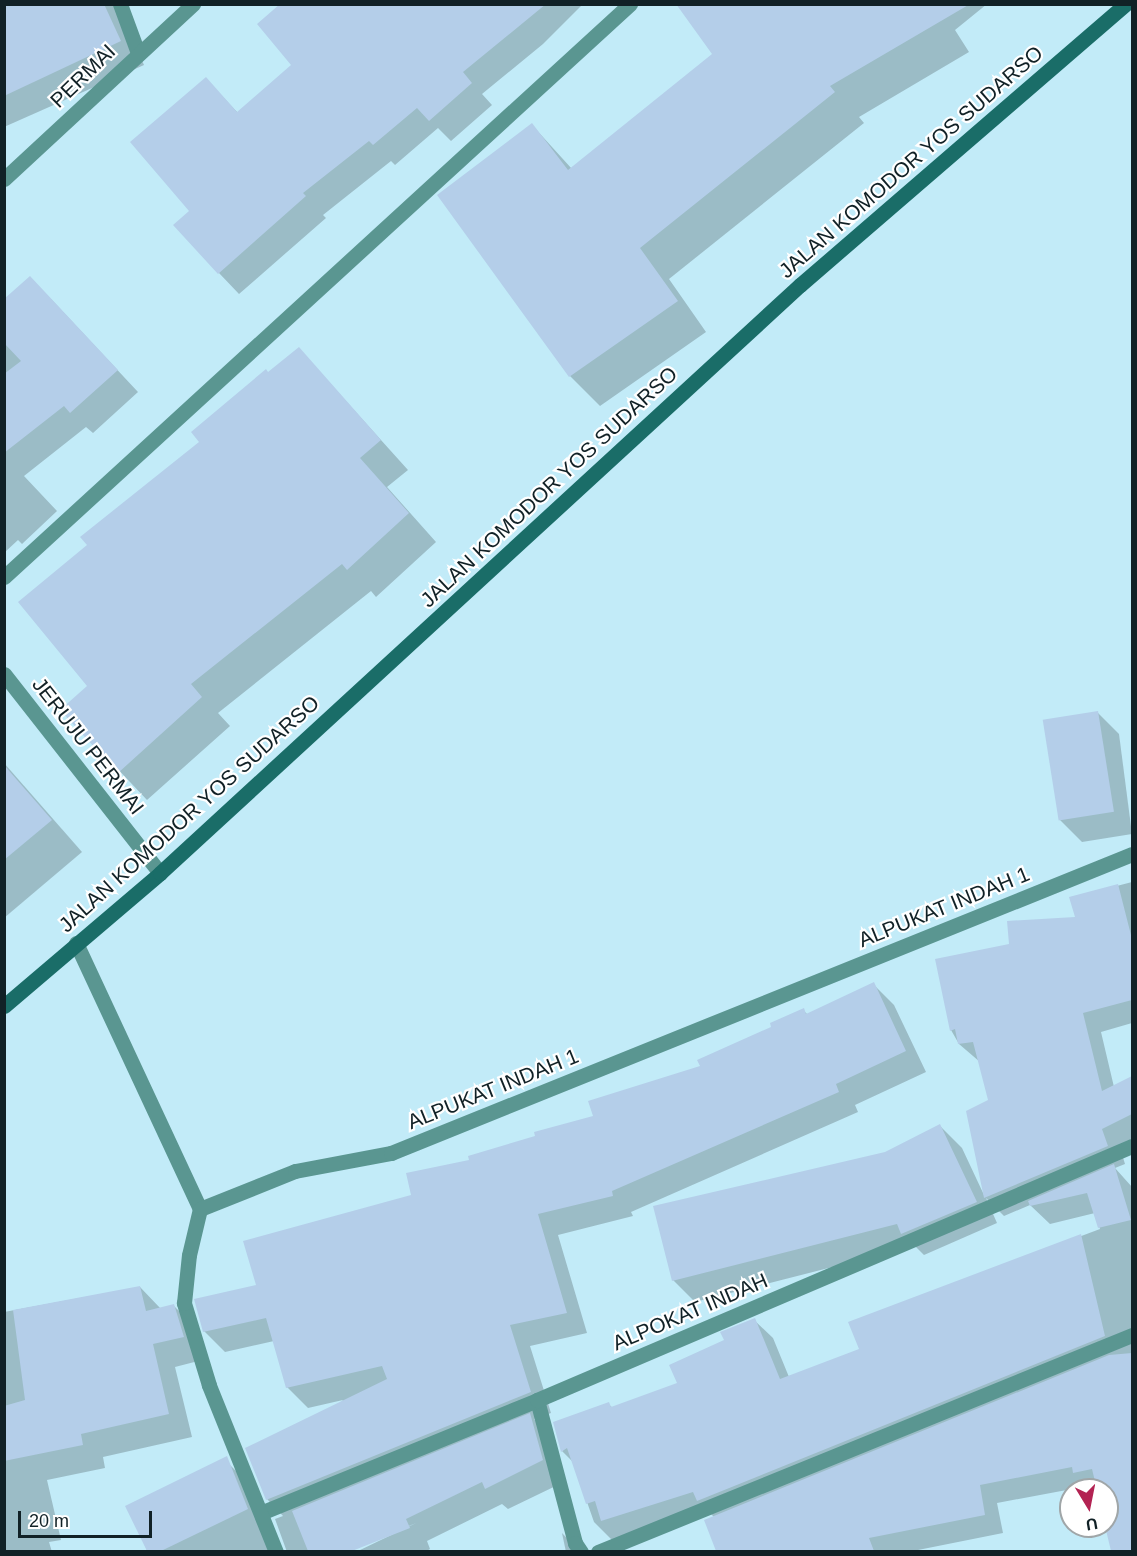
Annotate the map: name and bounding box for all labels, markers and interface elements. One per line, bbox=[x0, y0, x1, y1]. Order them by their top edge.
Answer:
street label: PERMAI bbox=[45, 39, 121, 113]
street label: JALAN KOMODOR YOS SUDARSO bbox=[774, 40, 1048, 284]
street label: JALAN KOMODOR YOS SUDARSO bbox=[415, 361, 683, 613]
street label: JERUJU PERMAI bbox=[27, 673, 149, 819]
street label: JALAN KOMODOR YOS SUDARSO bbox=[54, 690, 324, 938]
street label: ALPUKAT INDAH 1 bbox=[855, 861, 1033, 953]
street label: ALPUKAT INDAH 1 bbox=[404, 1043, 582, 1135]
street label: ALPOKAT INDAH bbox=[608, 1268, 772, 1356]
north arrow bbox=[1059, 1478, 1119, 1538]
scale bar bbox=[21, 1499, 154, 1537]
text: 20 m bbox=[29, 1511, 69, 1531]
text: U bbox=[1085, 1515, 1099, 1534]

